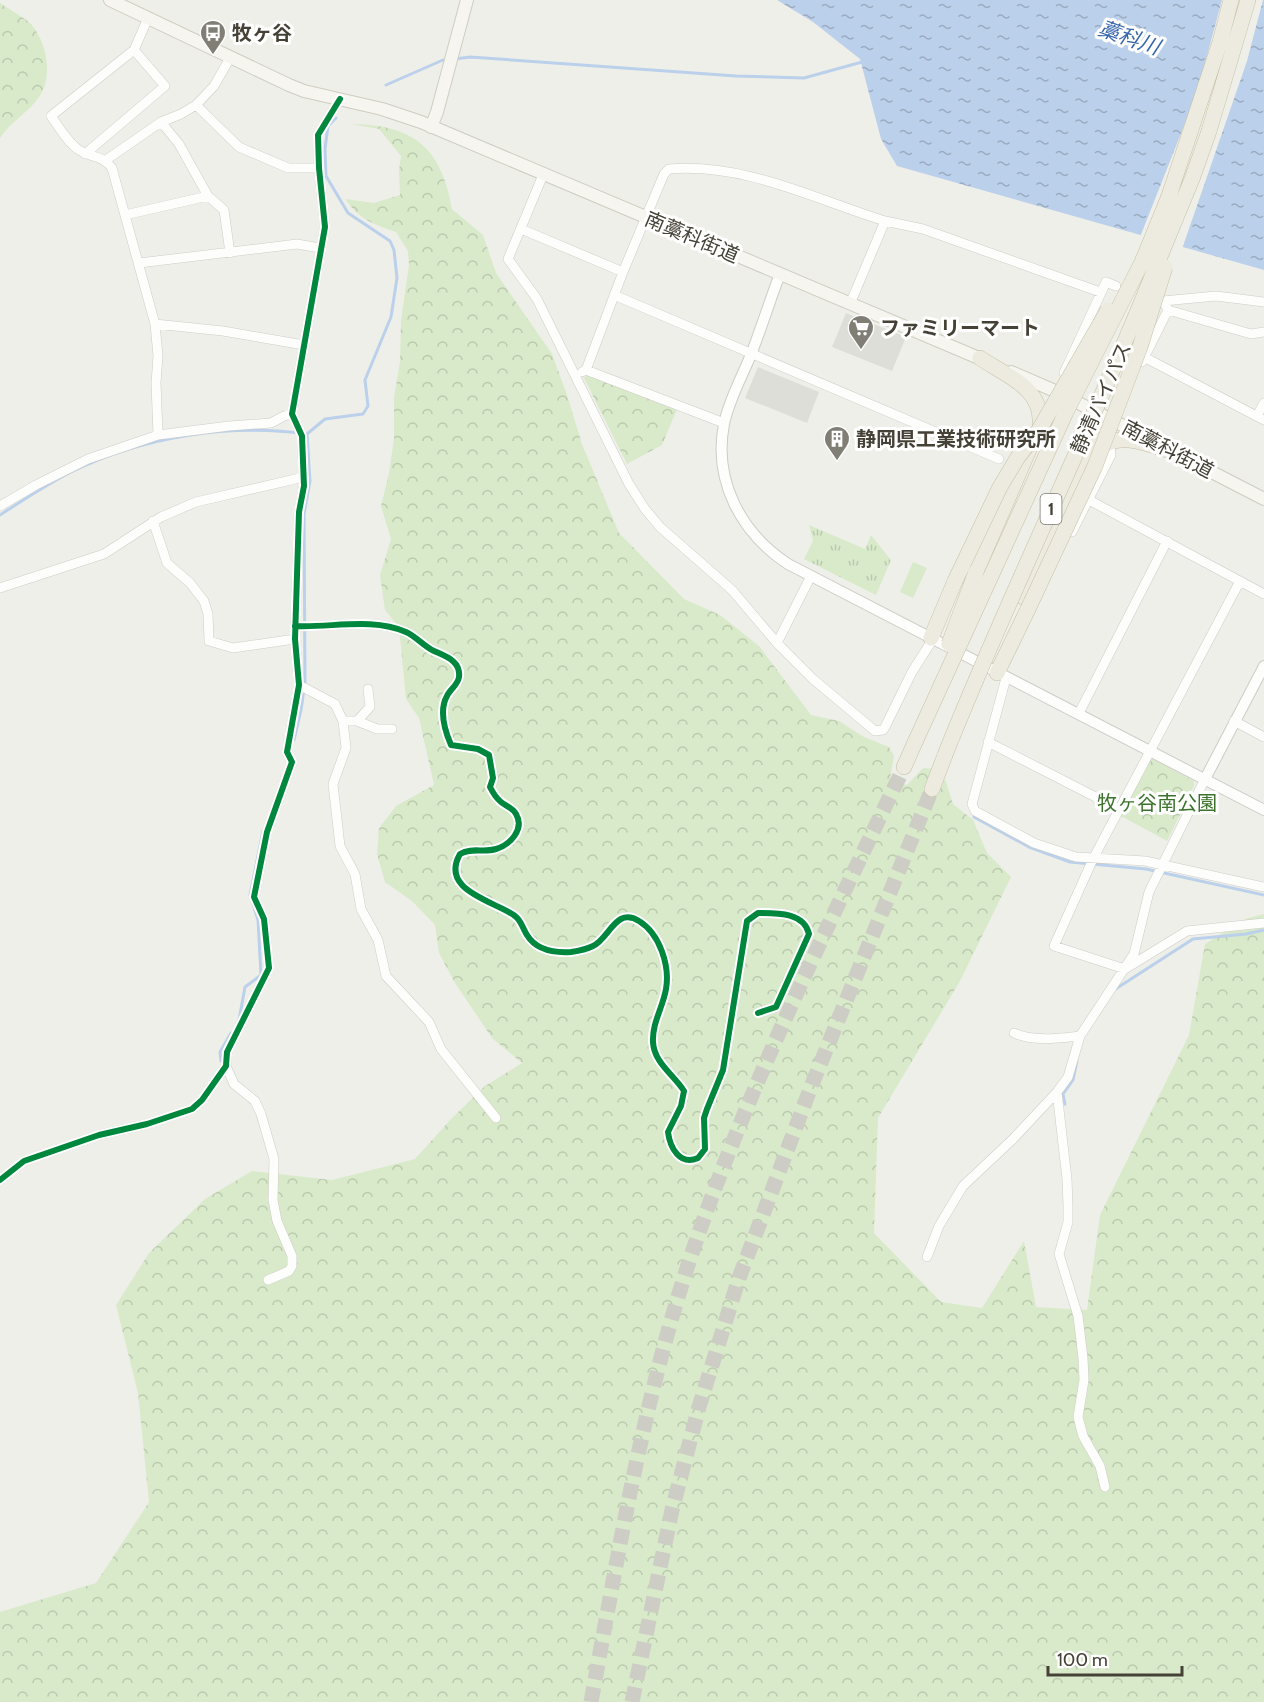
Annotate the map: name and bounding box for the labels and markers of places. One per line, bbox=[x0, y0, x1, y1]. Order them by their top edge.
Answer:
bus stop icon: 牧ヶ谷 bbox=[198, 18, 228, 56]
place label: 牧ヶ谷 bbox=[232, 21, 292, 45]
supermarket icon: ファミリーマート bbox=[846, 313, 876, 351]
place label: ファミリーマート bbox=[880, 316, 1040, 340]
building icon: 静岡県工業技術研究所 bbox=[822, 424, 852, 462]
place label: 静岡県工業技術研究所 bbox=[856, 427, 1056, 451]

